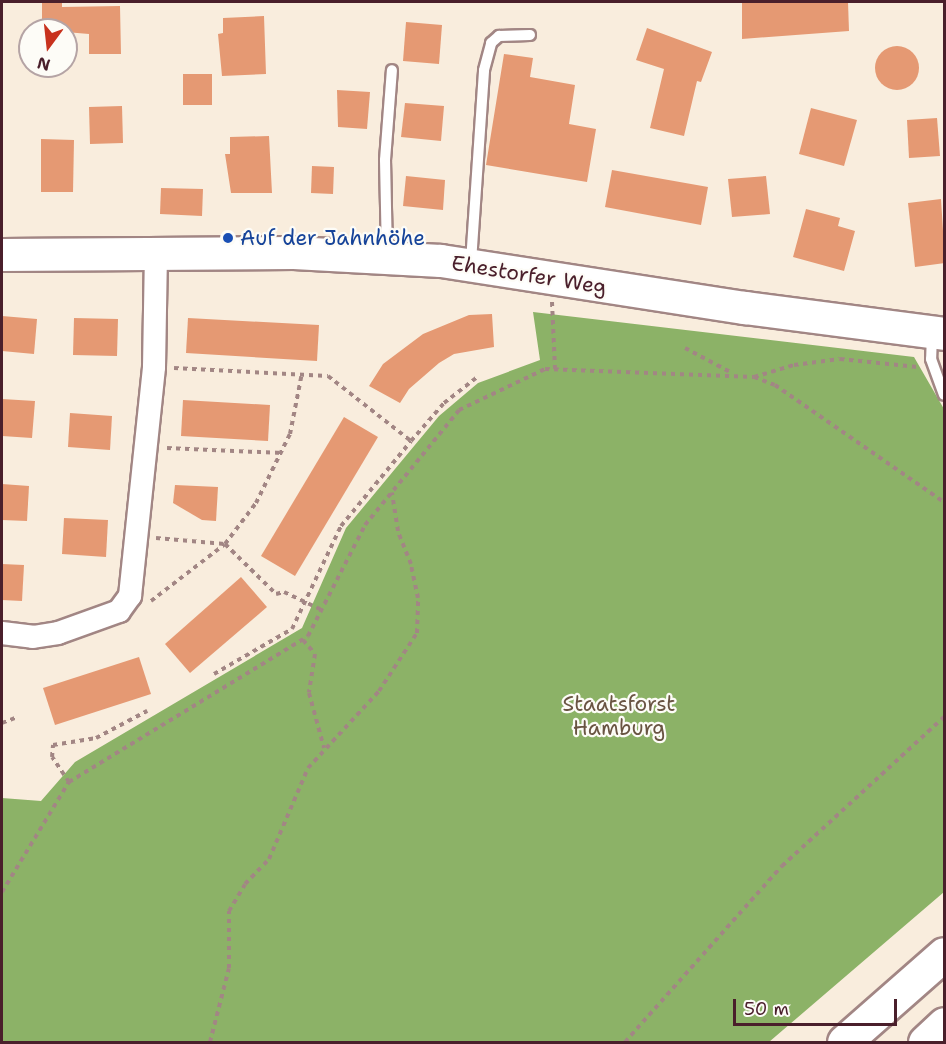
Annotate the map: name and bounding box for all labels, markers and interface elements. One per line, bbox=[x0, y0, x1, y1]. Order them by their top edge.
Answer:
north arrow bbox=[18, 18, 78, 78]
text: N bbox=[35, 52, 53, 76]
place label: Auf der Jahnhöhe bbox=[240, 225, 425, 251]
marker: Auf der Jahnhöhe bbox=[221, 231, 235, 245]
street label: Ehestorfer Weg bbox=[450, 250, 608, 300]
park label: Staatsforst Hamburg bbox=[563, 691, 675, 741]
scale bar bbox=[736, 987, 900, 1025]
text: 50 m bbox=[744, 997, 789, 1021]

